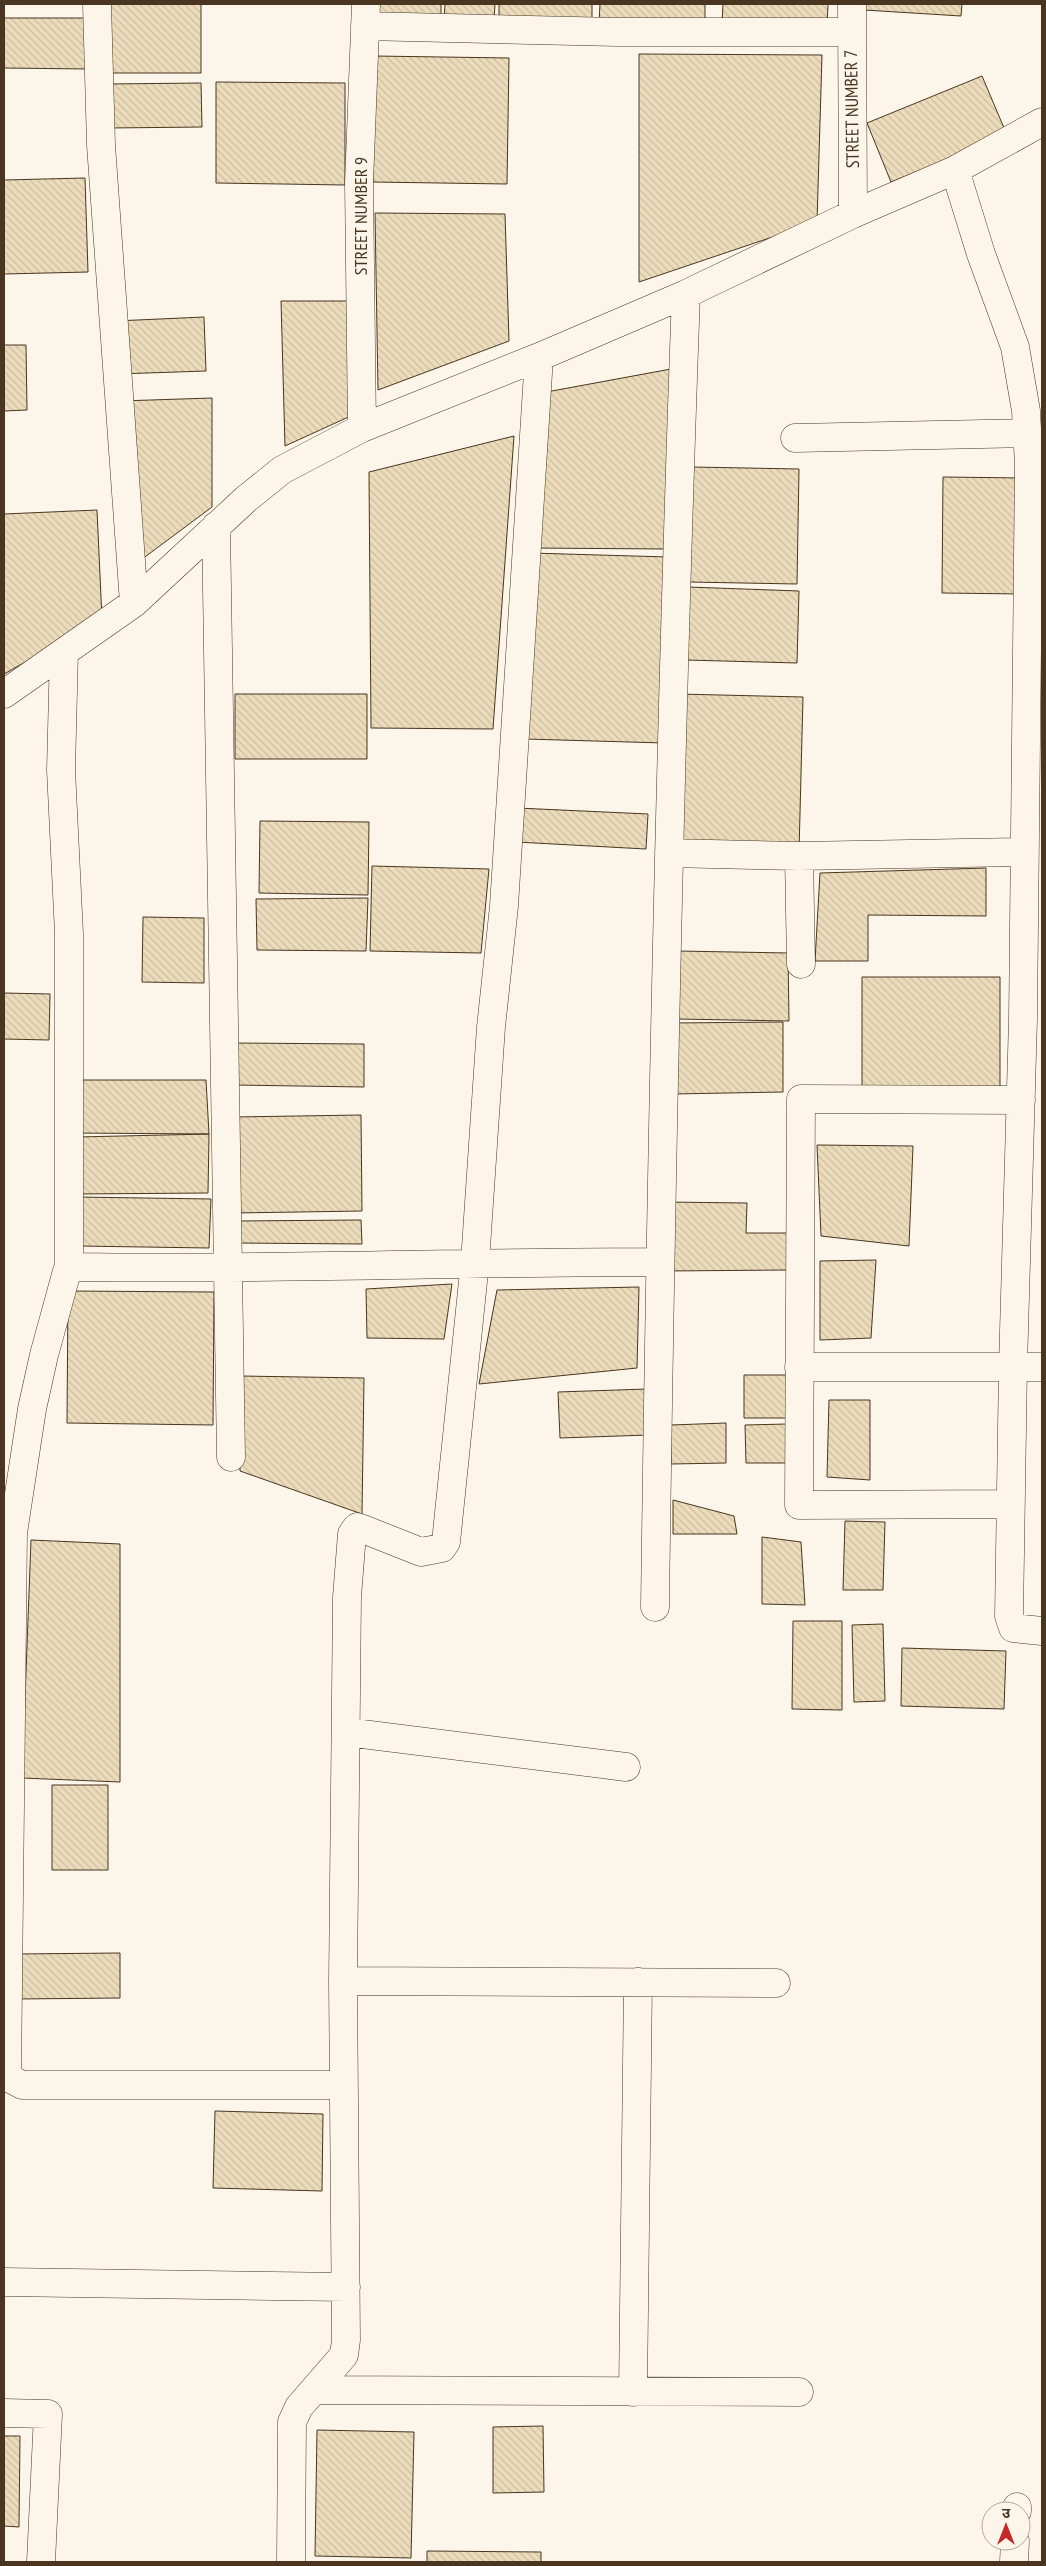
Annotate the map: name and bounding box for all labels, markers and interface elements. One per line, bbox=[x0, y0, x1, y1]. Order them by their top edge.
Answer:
street label: STREET NUMBER 7 bbox=[839, 50, 864, 168]
street label: STREET NUMBER 9 bbox=[349, 157, 372, 275]
north arrow bbox=[981, 2501, 1031, 2551]
text: उ bbox=[1002, 2504, 1011, 2522]

